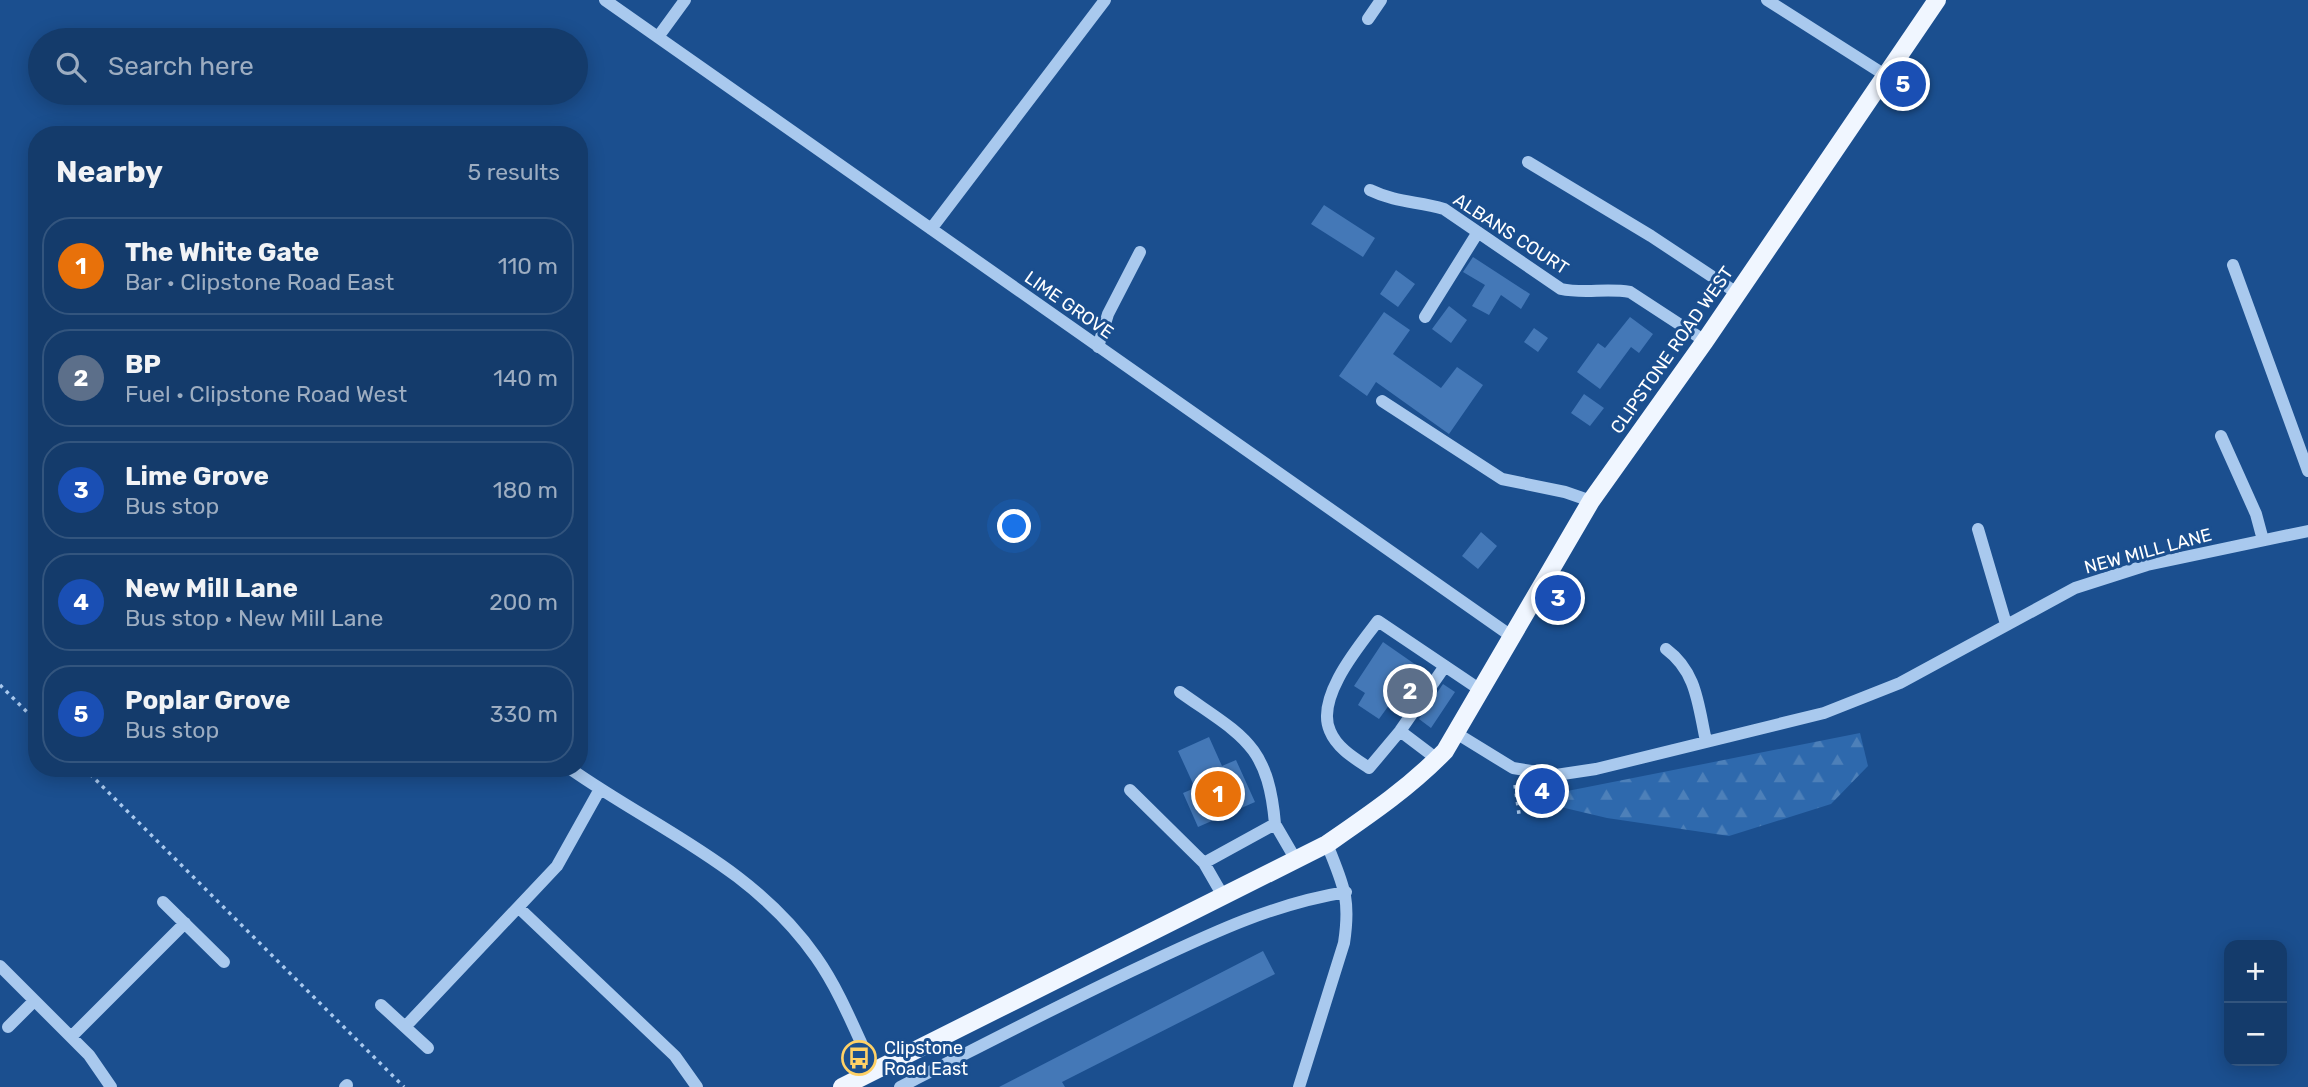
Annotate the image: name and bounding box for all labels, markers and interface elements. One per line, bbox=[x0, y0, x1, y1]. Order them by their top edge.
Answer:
search box bbox=[28, 28, 588, 105]
icon: search bbox=[52, 48, 90, 86]
text: Search here bbox=[108, 51, 254, 82]
pin: 5 bbox=[1880, 58, 1926, 110]
text: Nearby bbox=[56, 154, 163, 190]
text: 5 results bbox=[467, 158, 560, 186]
street label: ALBANS COURT bbox=[1449, 189, 1573, 279]
text: The White Gate bbox=[125, 237, 319, 268]
text: 1 bbox=[75, 252, 87, 280]
text: 110 m bbox=[498, 252, 558, 280]
street label: CLIPSTONE ROAD WEST bbox=[1606, 262, 1738, 438]
street label: LIME GROVE bbox=[1020, 266, 1118, 344]
text: Bar · Clipstone Road East bbox=[125, 268, 394, 296]
text: BP bbox=[125, 349, 161, 380]
text: 2 bbox=[74, 364, 88, 392]
text: 140 m bbox=[493, 364, 558, 392]
text: Fuel · Clipstone Road West bbox=[125, 380, 407, 408]
text: Lime Grove bbox=[125, 461, 269, 492]
text: 3 bbox=[73, 476, 89, 504]
text: 180 m bbox=[493, 476, 558, 504]
text: Bus stop bbox=[125, 492, 219, 520]
your location bbox=[997, 509, 1031, 543]
street label: NEW MILL LANE bbox=[2082, 523, 2214, 579]
pin: 3 bbox=[1535, 572, 1581, 624]
text: New Mill Lane bbox=[125, 573, 298, 604]
text: 4 bbox=[73, 588, 89, 616]
text: 200 m bbox=[489, 588, 558, 616]
text: Bus stop · New Mill Lane bbox=[125, 604, 383, 632]
pin: 2 bbox=[1387, 665, 1433, 717]
text: Poplar Grove bbox=[125, 685, 290, 716]
text: 5 bbox=[74, 700, 88, 728]
text: 330 m bbox=[490, 700, 558, 728]
text: Bus stop bbox=[125, 716, 219, 744]
pin: 4 bbox=[1519, 765, 1565, 817]
pin: 1 bbox=[1195, 768, 1241, 820]
map controls bbox=[2224, 940, 2287, 1066]
button: + bbox=[2224, 940, 2287, 1003]
button: − bbox=[2224, 1003, 2287, 1066]
place label: Clipstone Road East bbox=[884, 1037, 968, 1080]
bus stop icon: Clipstone Road East bbox=[840, 1039, 878, 1077]

